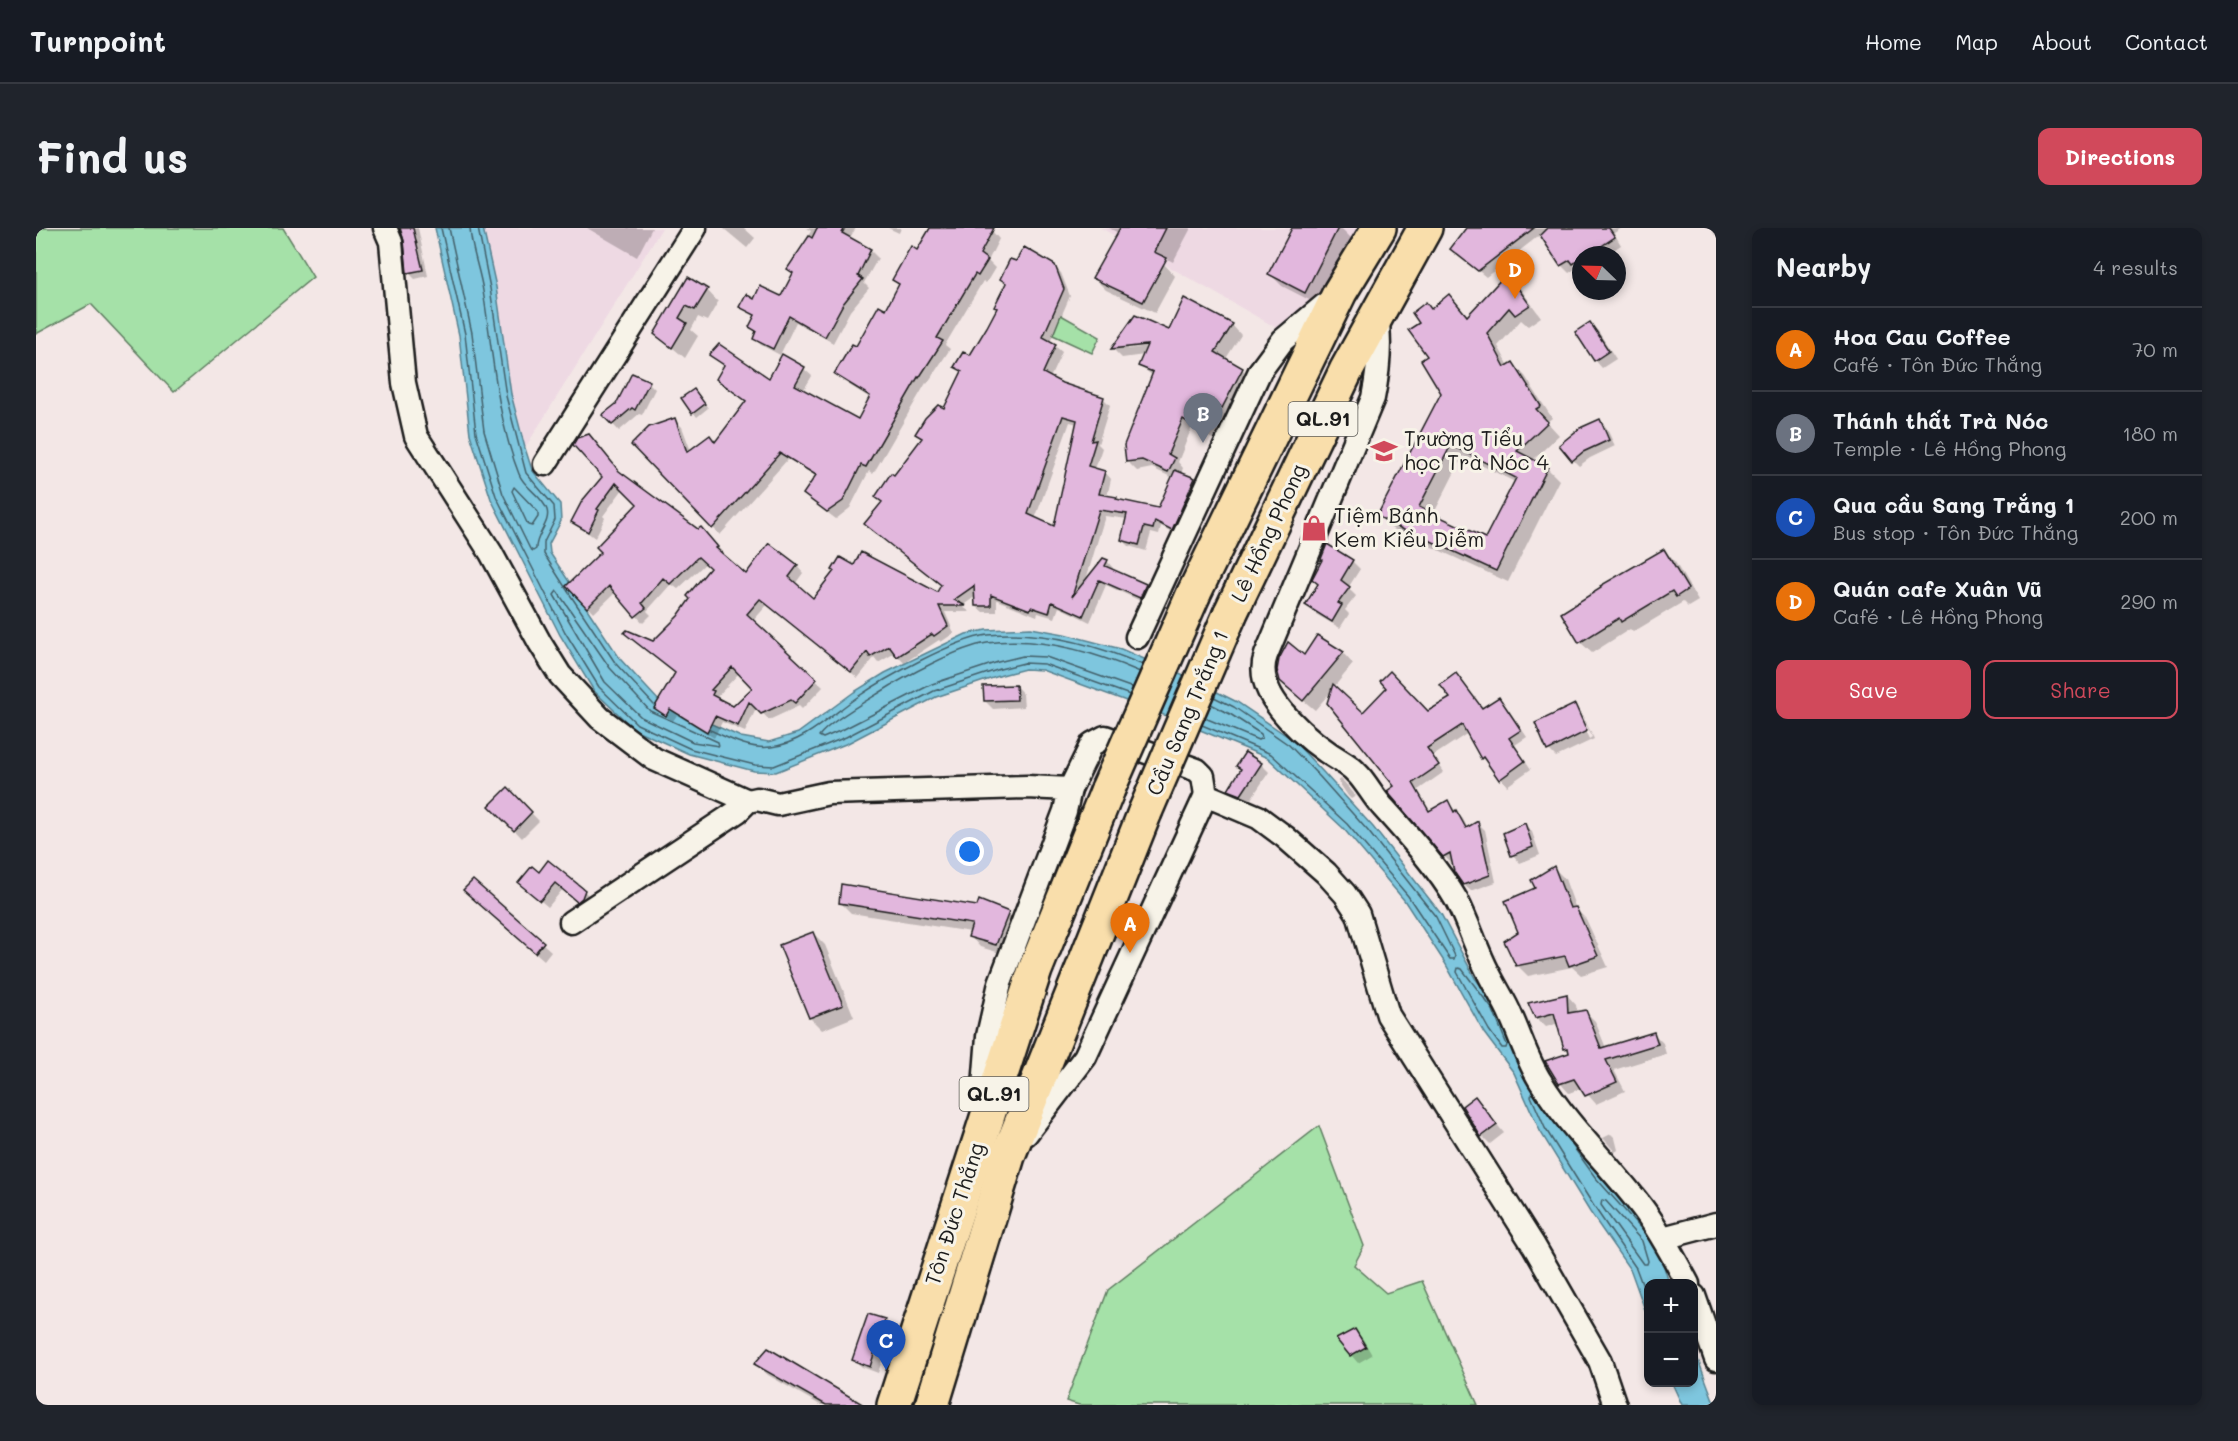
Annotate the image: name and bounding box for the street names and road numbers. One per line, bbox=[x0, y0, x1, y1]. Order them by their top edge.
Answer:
road number: QL.91 bbox=[1288, 402, 1358, 436]
street label: Lê Hồng Phong bbox=[1224, 459, 1312, 606]
street label: Cầu Sang Trắng 1 bbox=[1140, 626, 1234, 799]
road number: QL.91 bbox=[960, 1077, 1028, 1111]
street label: Tôn Đức Thắng bbox=[918, 1139, 989, 1288]

